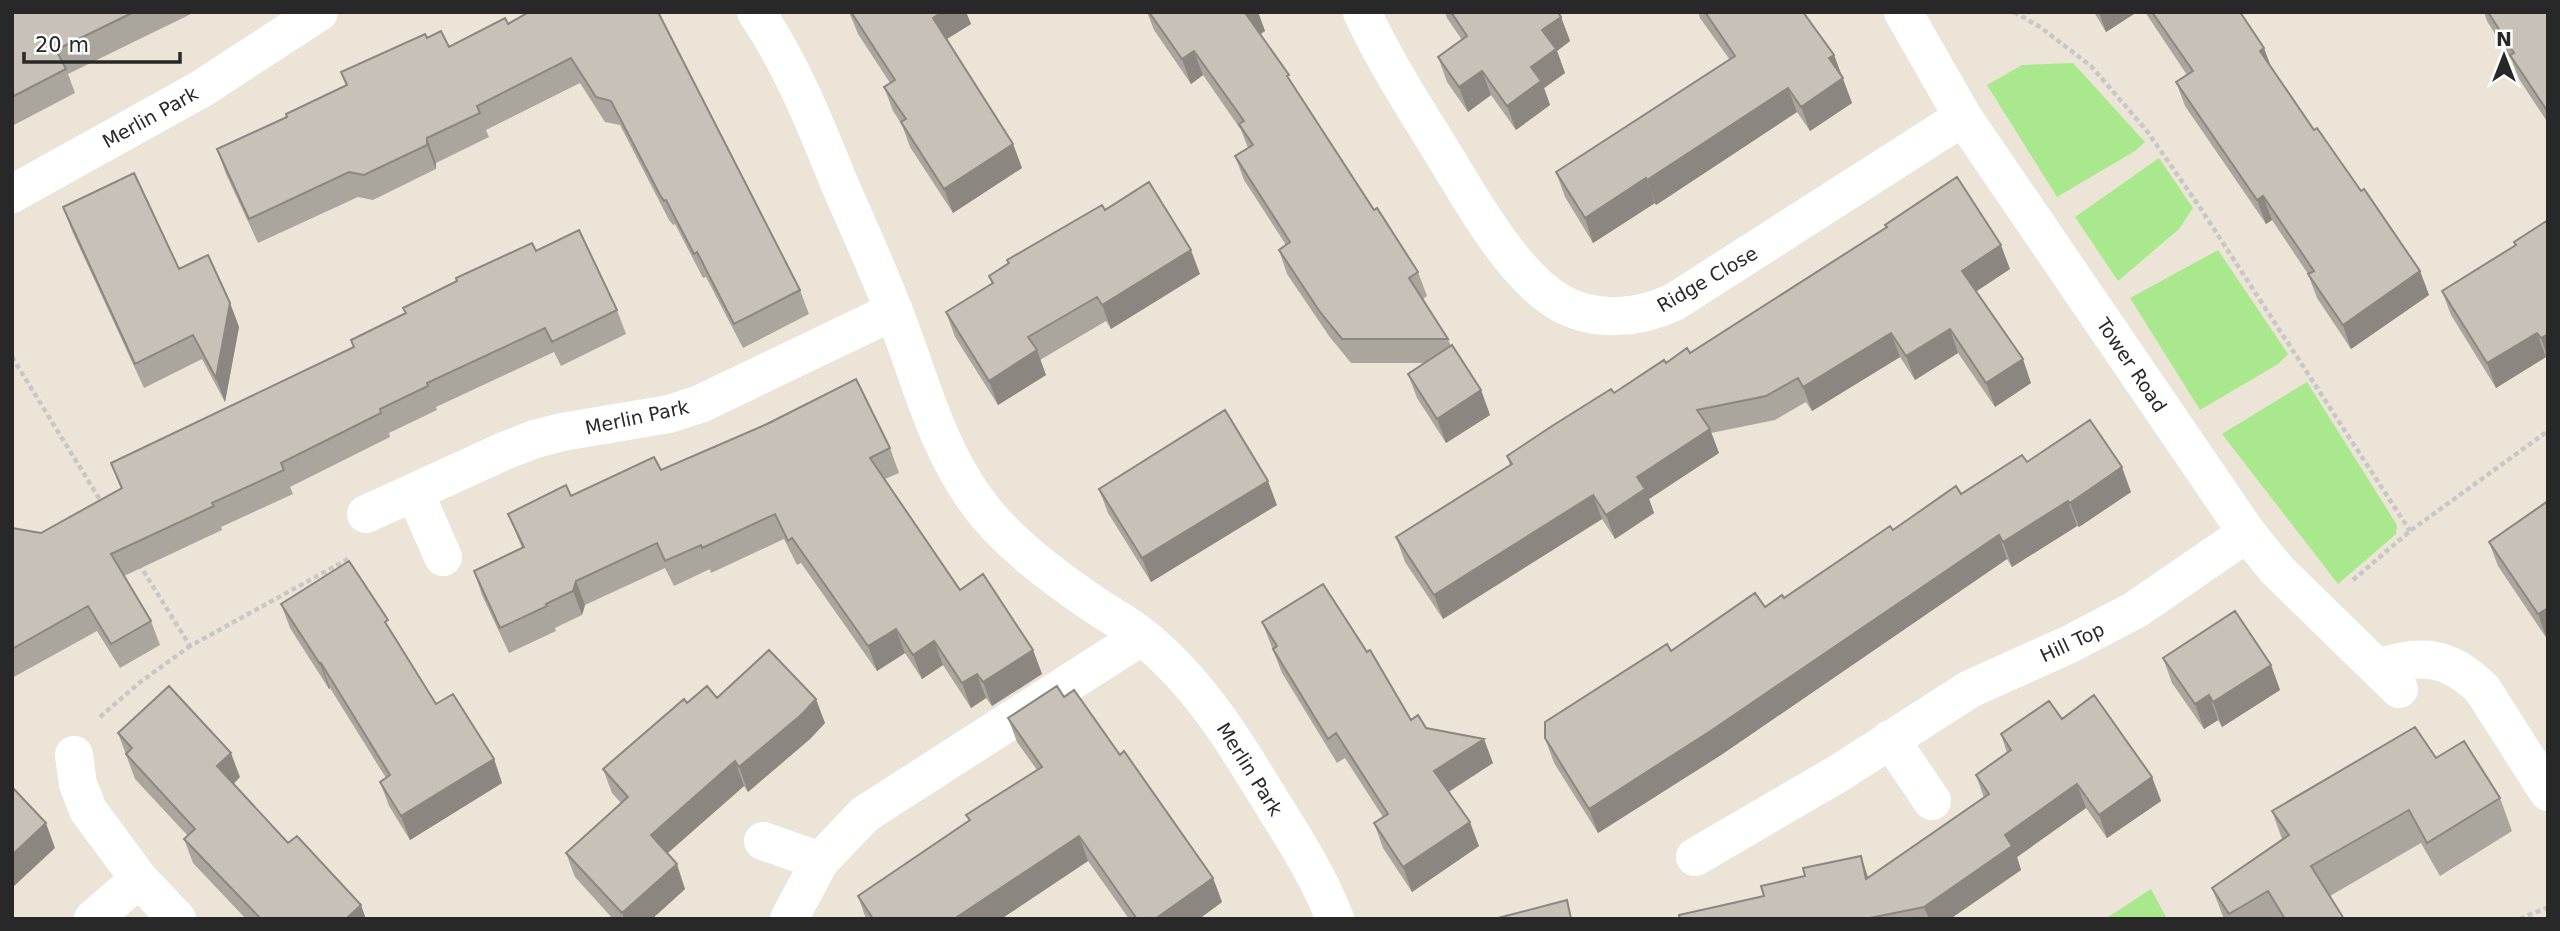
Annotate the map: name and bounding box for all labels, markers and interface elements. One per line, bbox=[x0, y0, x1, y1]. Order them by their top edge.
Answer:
scale bar bbox=[24, 21, 180, 65]
north arrow bbox=[2469, 21, 2539, 91]
text: N bbox=[2496, 28, 2512, 50]
text: 20 m bbox=[35, 33, 89, 57]
street label: Merlin Park bbox=[98, 82, 202, 152]
street label: Ridge Close bbox=[1653, 241, 1761, 317]
street label: Tower Road bbox=[2092, 313, 2172, 416]
street label: Merlin Park bbox=[583, 395, 691, 439]
street label: Hill Top bbox=[2036, 618, 2108, 666]
street label: Merlin Park bbox=[1213, 718, 1287, 820]

